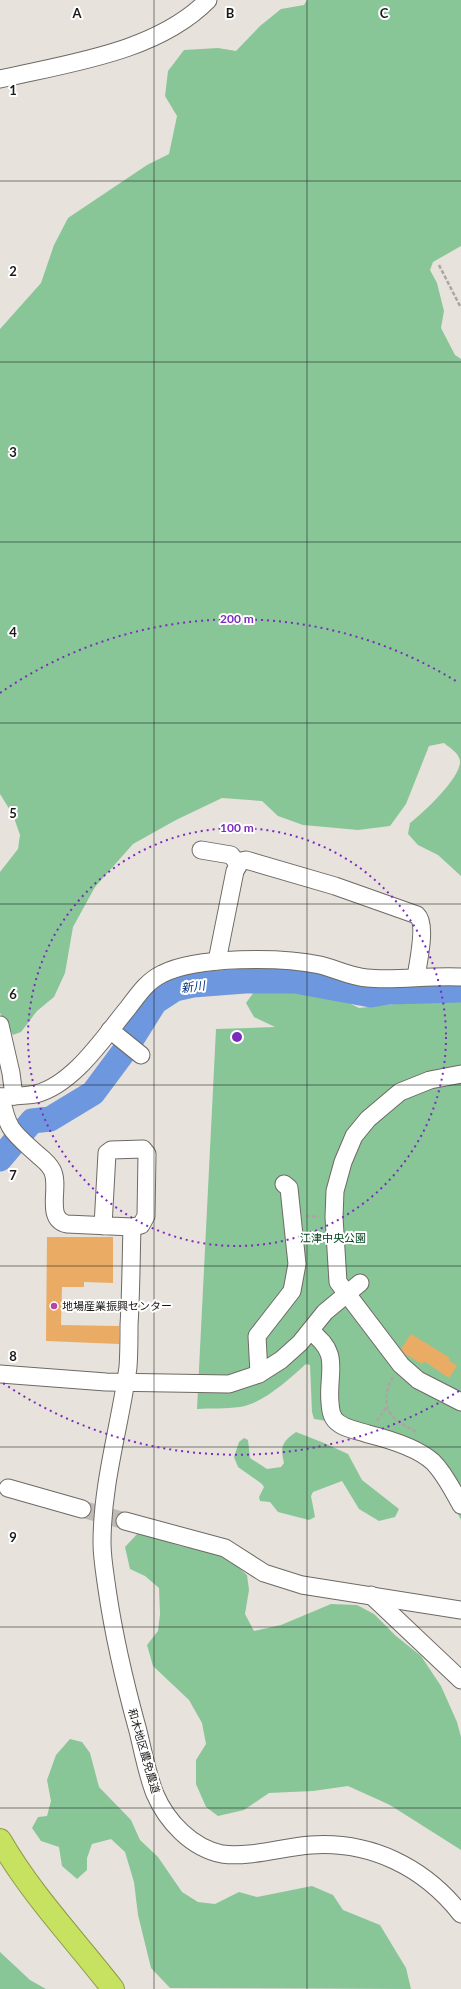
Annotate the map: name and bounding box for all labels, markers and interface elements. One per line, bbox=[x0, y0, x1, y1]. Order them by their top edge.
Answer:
text: A bbox=[71, 5, 82, 21]
text: B bbox=[226, 5, 235, 21]
text: C bbox=[380, 5, 389, 21]
text: 1 bbox=[9, 82, 17, 98]
text: 2 bbox=[9, 263, 17, 279]
text: 3 bbox=[9, 444, 17, 460]
text: 200 m bbox=[220, 611, 254, 626]
text: 4 bbox=[9, 624, 17, 640]
text: 5 bbox=[9, 805, 17, 821]
text: 100 m bbox=[220, 820, 254, 835]
water label: 新川 bbox=[180, 977, 208, 995]
text: 6 bbox=[9, 986, 17, 1002]
centre of rings bbox=[230, 1030, 244, 1044]
text: 7 bbox=[9, 1167, 17, 1183]
park label: 江津中央公園 bbox=[300, 1231, 366, 1244]
place label: 地場産業振興センター bbox=[62, 1299, 172, 1312]
marker: 地場産業振興センター bbox=[49, 1301, 59, 1311]
text: 8 bbox=[9, 1348, 17, 1364]
text: 9 bbox=[9, 1529, 17, 1545]
street label: 和木地区農免農道 bbox=[126, 1707, 163, 1795]

